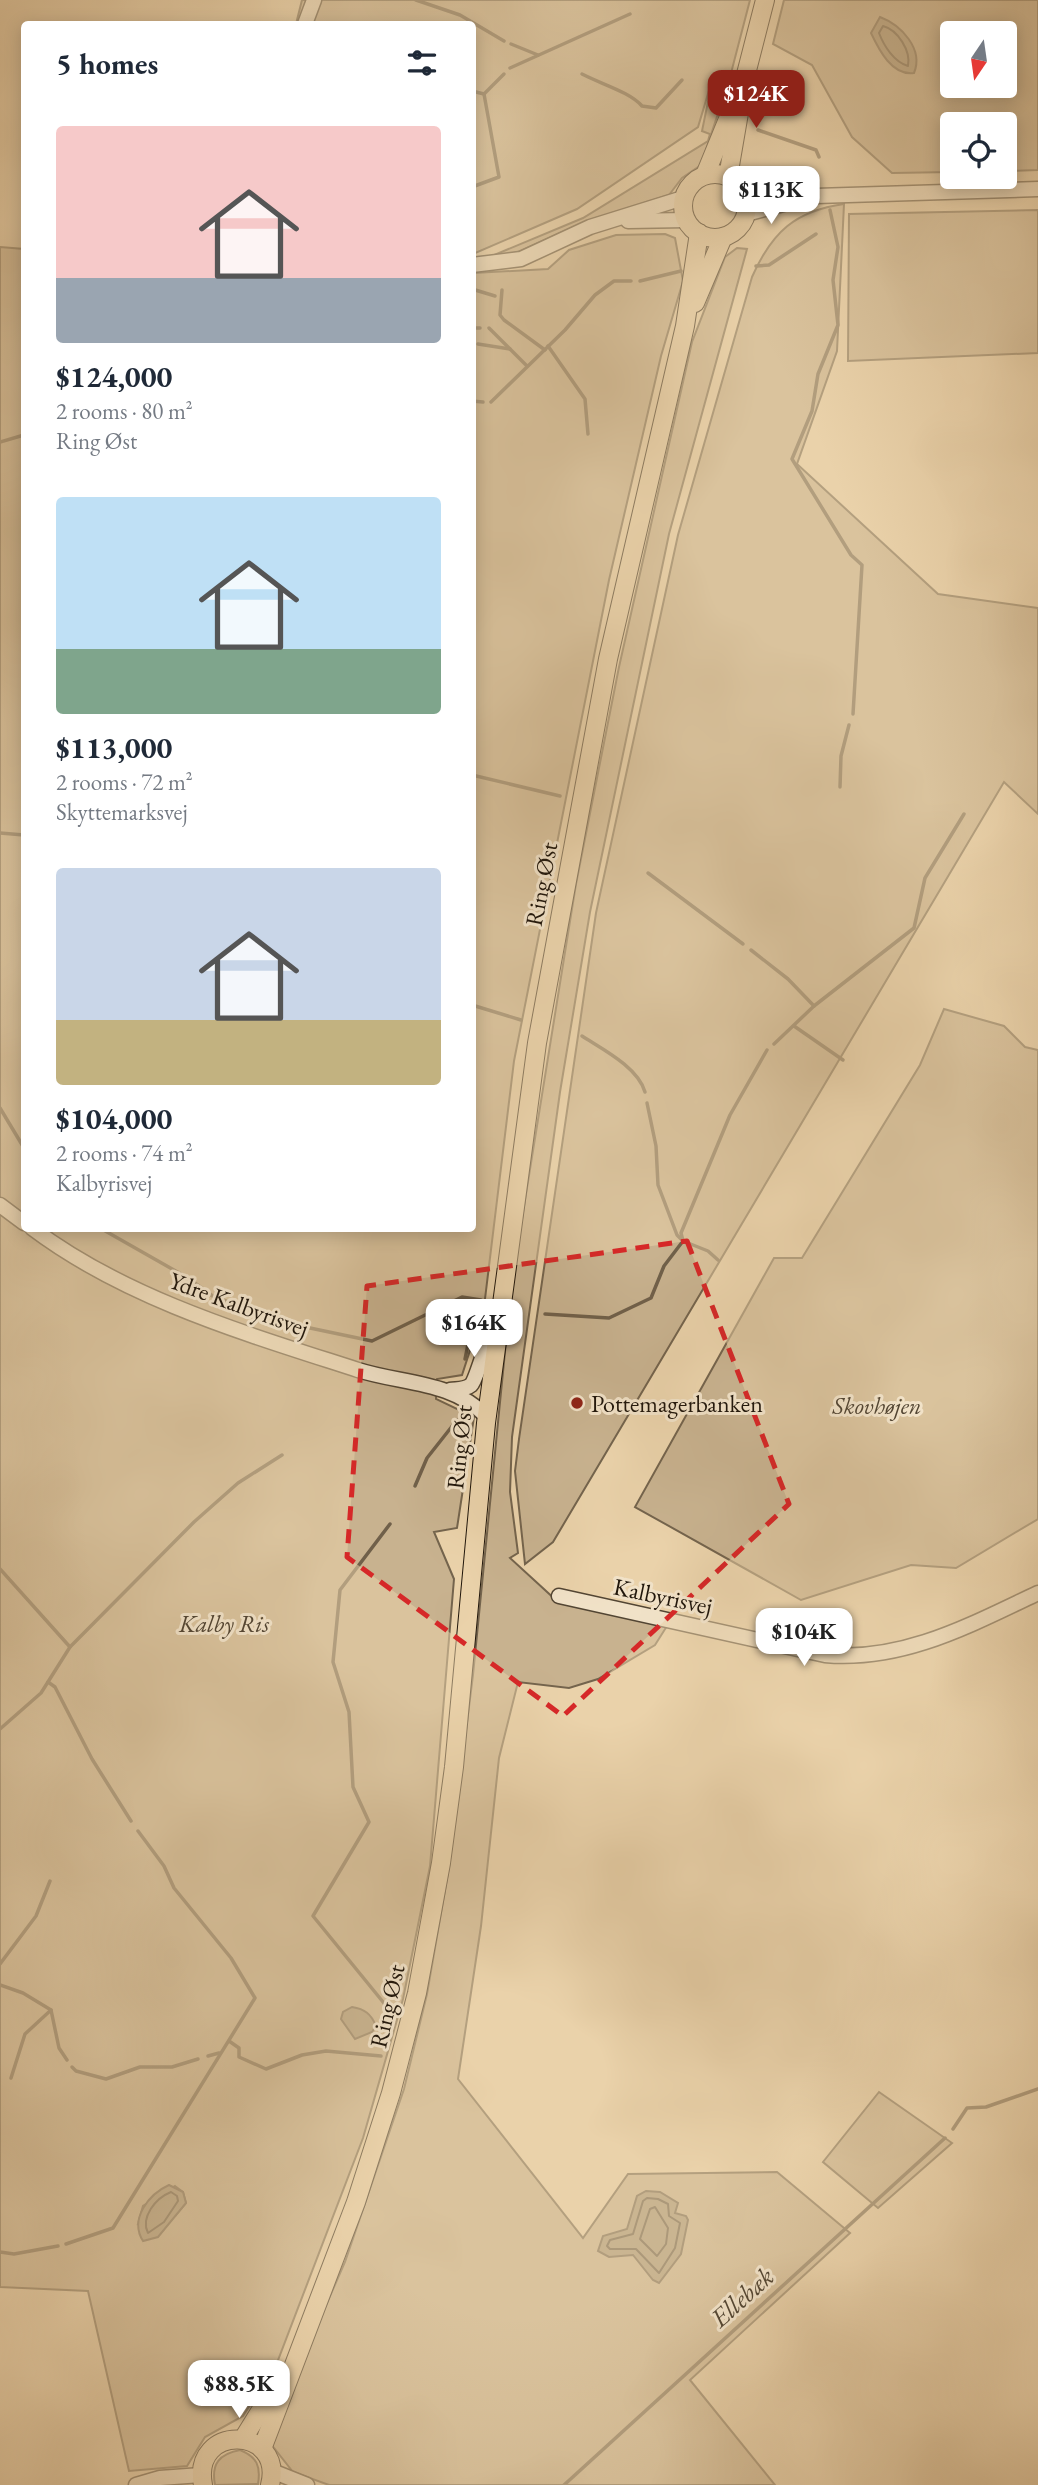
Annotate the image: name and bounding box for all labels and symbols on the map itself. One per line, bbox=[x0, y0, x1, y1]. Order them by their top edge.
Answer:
north arrow bbox=[940, 21, 1017, 98]
pin: $124K bbox=[707, 71, 805, 130]
pin: $113K bbox=[722, 166, 820, 226]
street label: Ring Øst bbox=[518, 839, 564, 929]
street label: Ydre Kalbyrisvej bbox=[165, 1264, 313, 1344]
pin: $164K bbox=[425, 1300, 523, 1359]
place label: Pottemagerbanken bbox=[591, 1388, 763, 1419]
park label: Skovhøjen bbox=[832, 1390, 921, 1421]
marker: Pottemagerbanken bbox=[569, 1395, 585, 1411]
street label: Ring Øst bbox=[439, 1403, 479, 1491]
street label: Kalbyrisvej bbox=[611, 1570, 715, 1622]
park label: Kalby Ris bbox=[178, 1608, 269, 1639]
pin: $104K bbox=[755, 1608, 853, 1668]
street label: Ring Øst bbox=[362, 1961, 412, 2051]
water label: Ellebæk bbox=[702, 2259, 781, 2335]
pin: $88.5K bbox=[182, 2360, 296, 2420]

